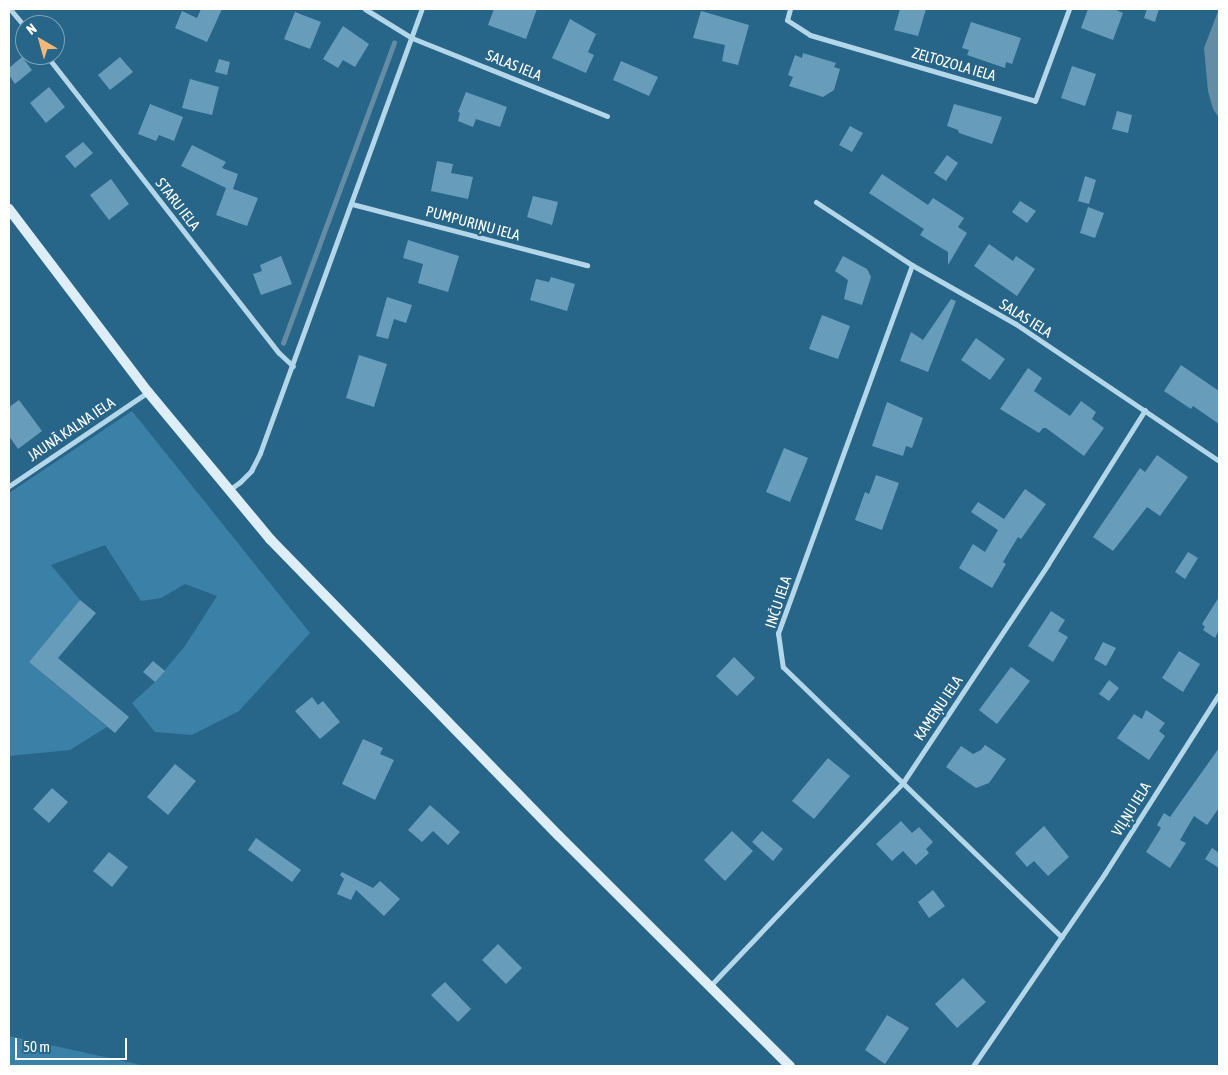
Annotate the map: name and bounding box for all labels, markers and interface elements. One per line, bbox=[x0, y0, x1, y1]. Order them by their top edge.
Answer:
north arrow bbox=[15, 15, 65, 65]
text: N bbox=[23, 20, 40, 38]
street label: ZELTOZOLA IELA bbox=[910, 43, 998, 85]
street label: SALAS IELA bbox=[483, 46, 545, 84]
street label: STARU IELA bbox=[152, 174, 204, 234]
street label: PUMPURIŅU IELA bbox=[424, 202, 522, 244]
street label: SALAS IELA bbox=[996, 295, 1056, 341]
street label: JAUNĀ KALNA IELA bbox=[24, 393, 118, 465]
street label: INČU IELA bbox=[761, 574, 795, 630]
street label: KAMEŅU IELA bbox=[910, 672, 966, 744]
street label: VIĻŅU IELA bbox=[1107, 779, 1155, 839]
scale bar bbox=[18, 1028, 130, 1060]
text: 50 m bbox=[23, 1038, 50, 1055]

